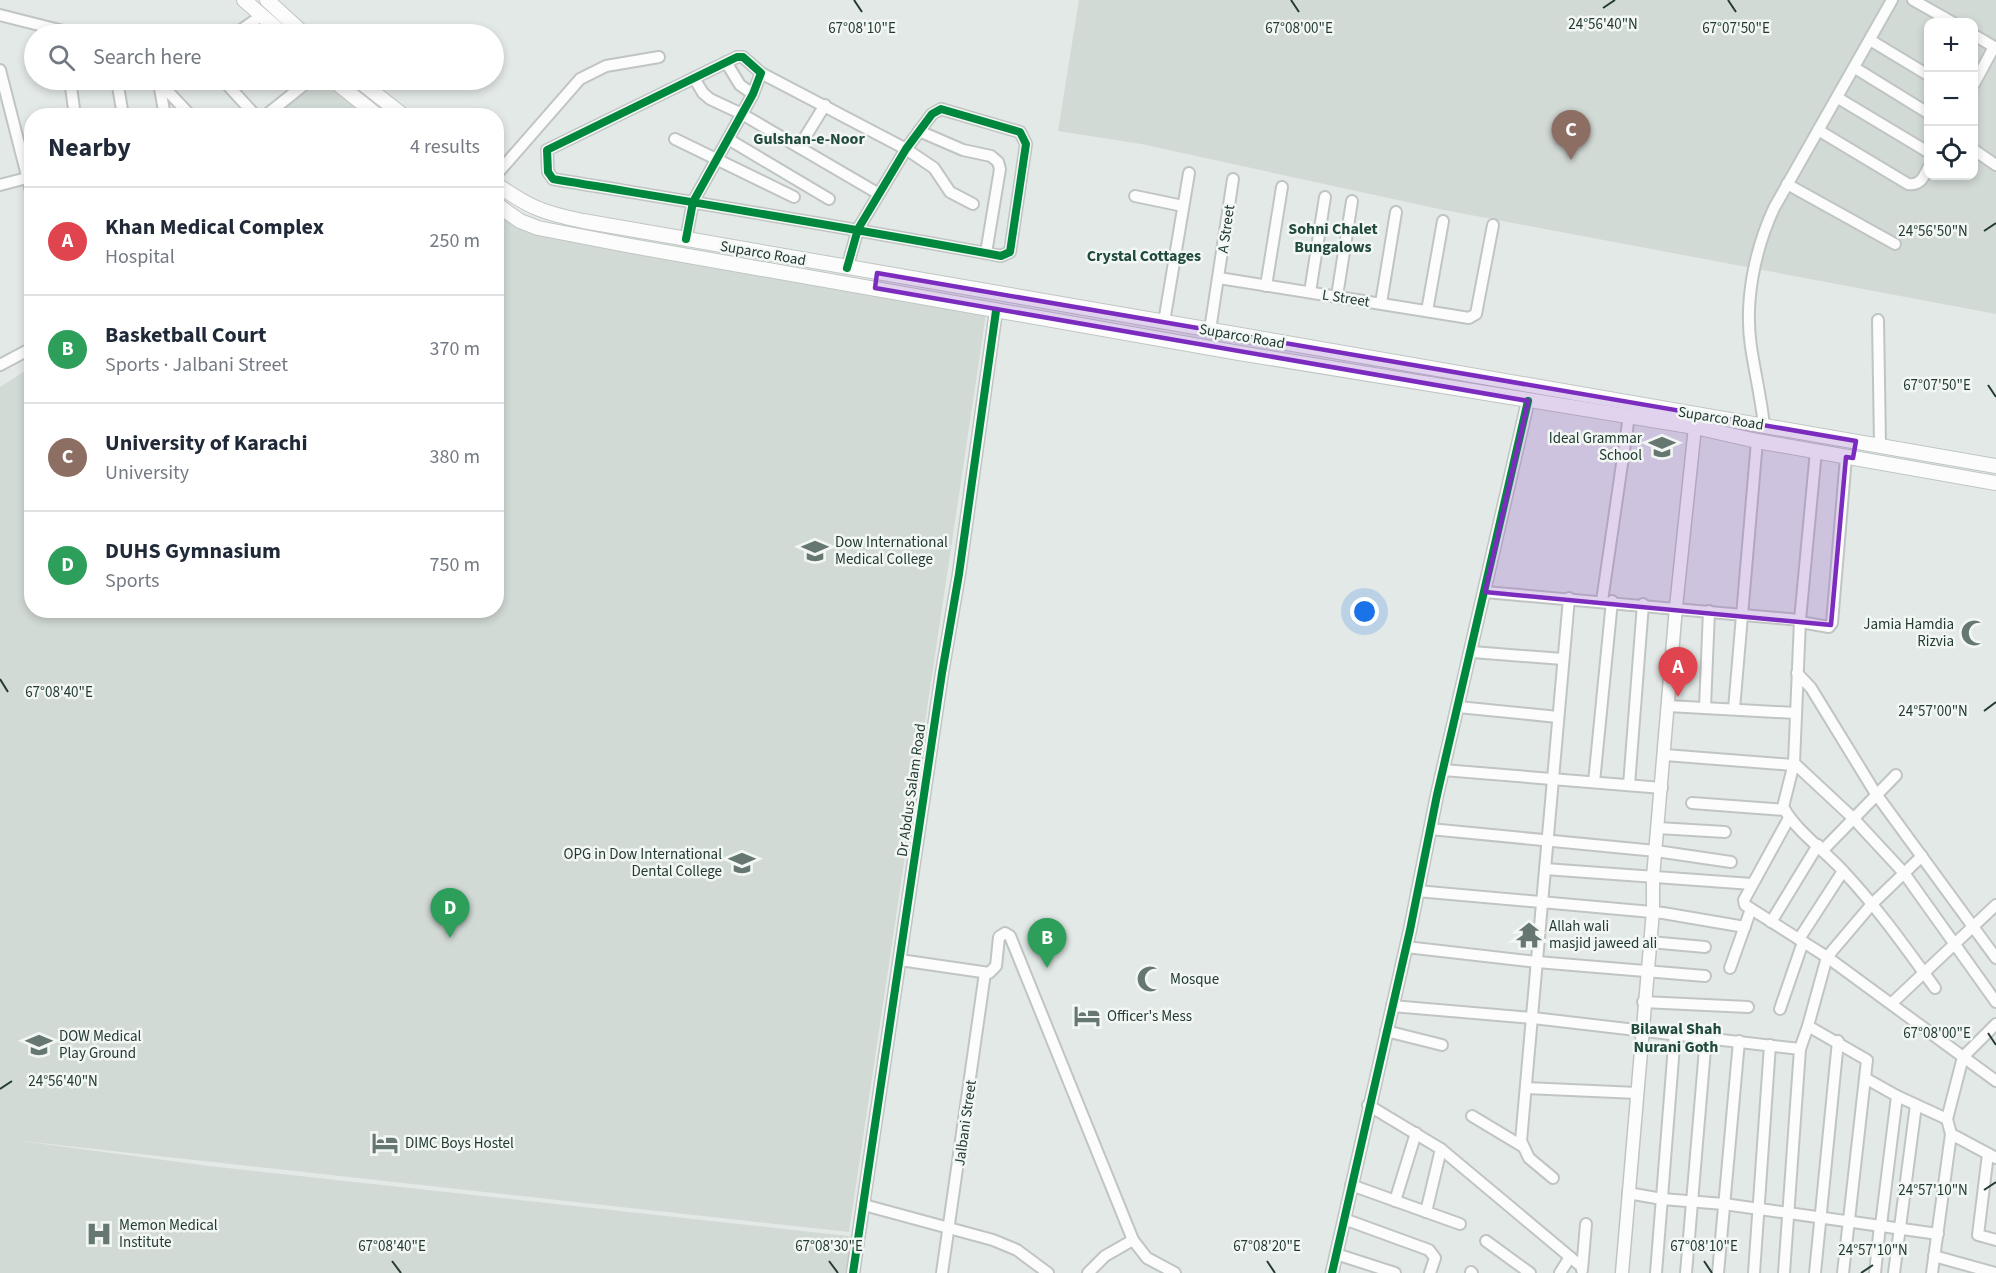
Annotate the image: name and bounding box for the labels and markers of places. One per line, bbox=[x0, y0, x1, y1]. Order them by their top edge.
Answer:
pin: C bbox=[1552, 110, 1590, 160]
place label: Ideal Grammar School bbox=[1549, 428, 1643, 466]
school or university icon: Ideal Grammar School bbox=[1647, 432, 1677, 462]
place label: Dow International Medical College bbox=[835, 532, 948, 570]
school or university icon: Dow International Medical College bbox=[800, 536, 830, 566]
place label: Jamia Hamdia Rizvia bbox=[1863, 614, 1954, 652]
mosque icon: Jamia Hamdia Rizvia bbox=[1959, 618, 1989, 648]
pin: A bbox=[1658, 648, 1698, 697]
place label: OPG in Dow International Dental College bbox=[564, 844, 722, 882]
school or university icon: OPG in Dow International Dental College bbox=[727, 848, 757, 878]
pin: D bbox=[430, 888, 470, 938]
place label: Allah wali masjid jaweed ali bbox=[1549, 916, 1657, 954]
pin: B bbox=[1028, 918, 1066, 968]
temple icon: Allah wali masjid jaweed ali bbox=[1514, 920, 1544, 950]
mosque icon: Mosque bbox=[1135, 964, 1165, 994]
place label: Mosque bbox=[1170, 969, 1219, 990]
hotel icon: Officer's Mess bbox=[1072, 1001, 1102, 1031]
place label: Officer's Mess bbox=[1107, 1006, 1192, 1027]
place label: DOW Medical Play Ground bbox=[59, 1026, 141, 1064]
school or university icon: DOW Medical Play Ground bbox=[24, 1030, 54, 1060]
hotel icon: DIMC Boys Hostel bbox=[370, 1128, 400, 1158]
place label: DIMC Boys Hostel bbox=[405, 1133, 514, 1154]
place label: Memon Medical Institute bbox=[119, 1215, 218, 1253]
hospital icon: Memon Medical Institute bbox=[84, 1219, 114, 1249]

